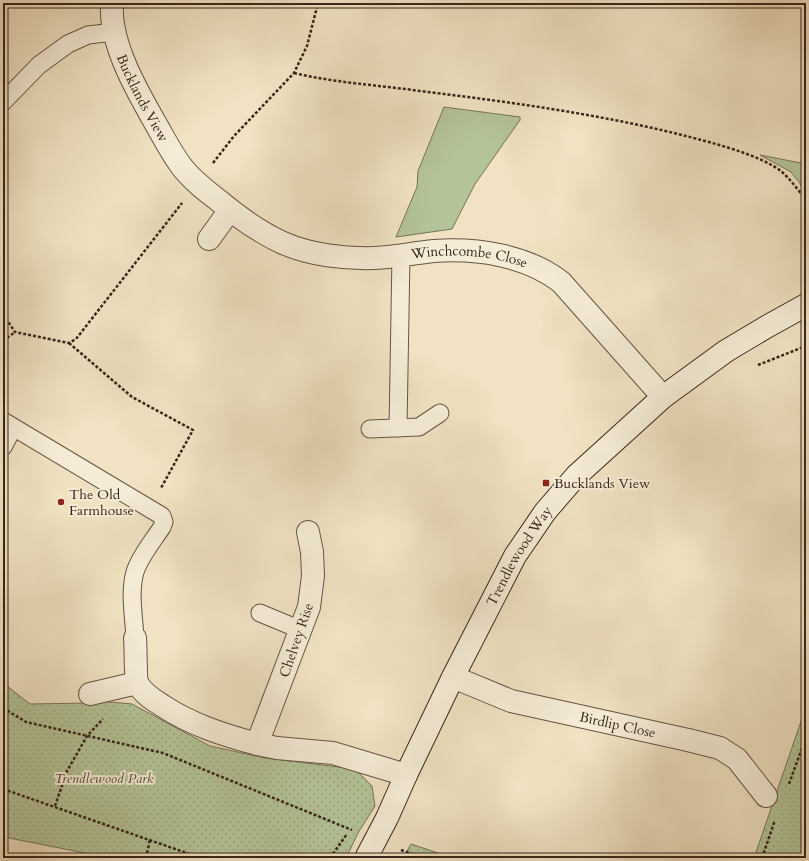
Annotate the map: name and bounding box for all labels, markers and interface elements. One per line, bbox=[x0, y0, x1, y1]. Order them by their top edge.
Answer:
street label: Bucklands View bbox=[112, 51, 173, 146]
street label: Winchcombe Close bbox=[409, 241, 530, 273]
place label: Bucklands View bbox=[554, 474, 651, 493]
marker: Bucklands View bbox=[541, 478, 551, 488]
place label: The Old Farmhouse bbox=[69, 485, 134, 520]
marker: The Old Farmhouse bbox=[56, 497, 66, 507]
street label: Trendlewood Way bbox=[482, 501, 557, 609]
street label: Chelvey Rise bbox=[275, 600, 318, 680]
street label: Birdlip Close bbox=[578, 707, 658, 743]
park label: Trendlewood Park bbox=[54, 769, 154, 788]

